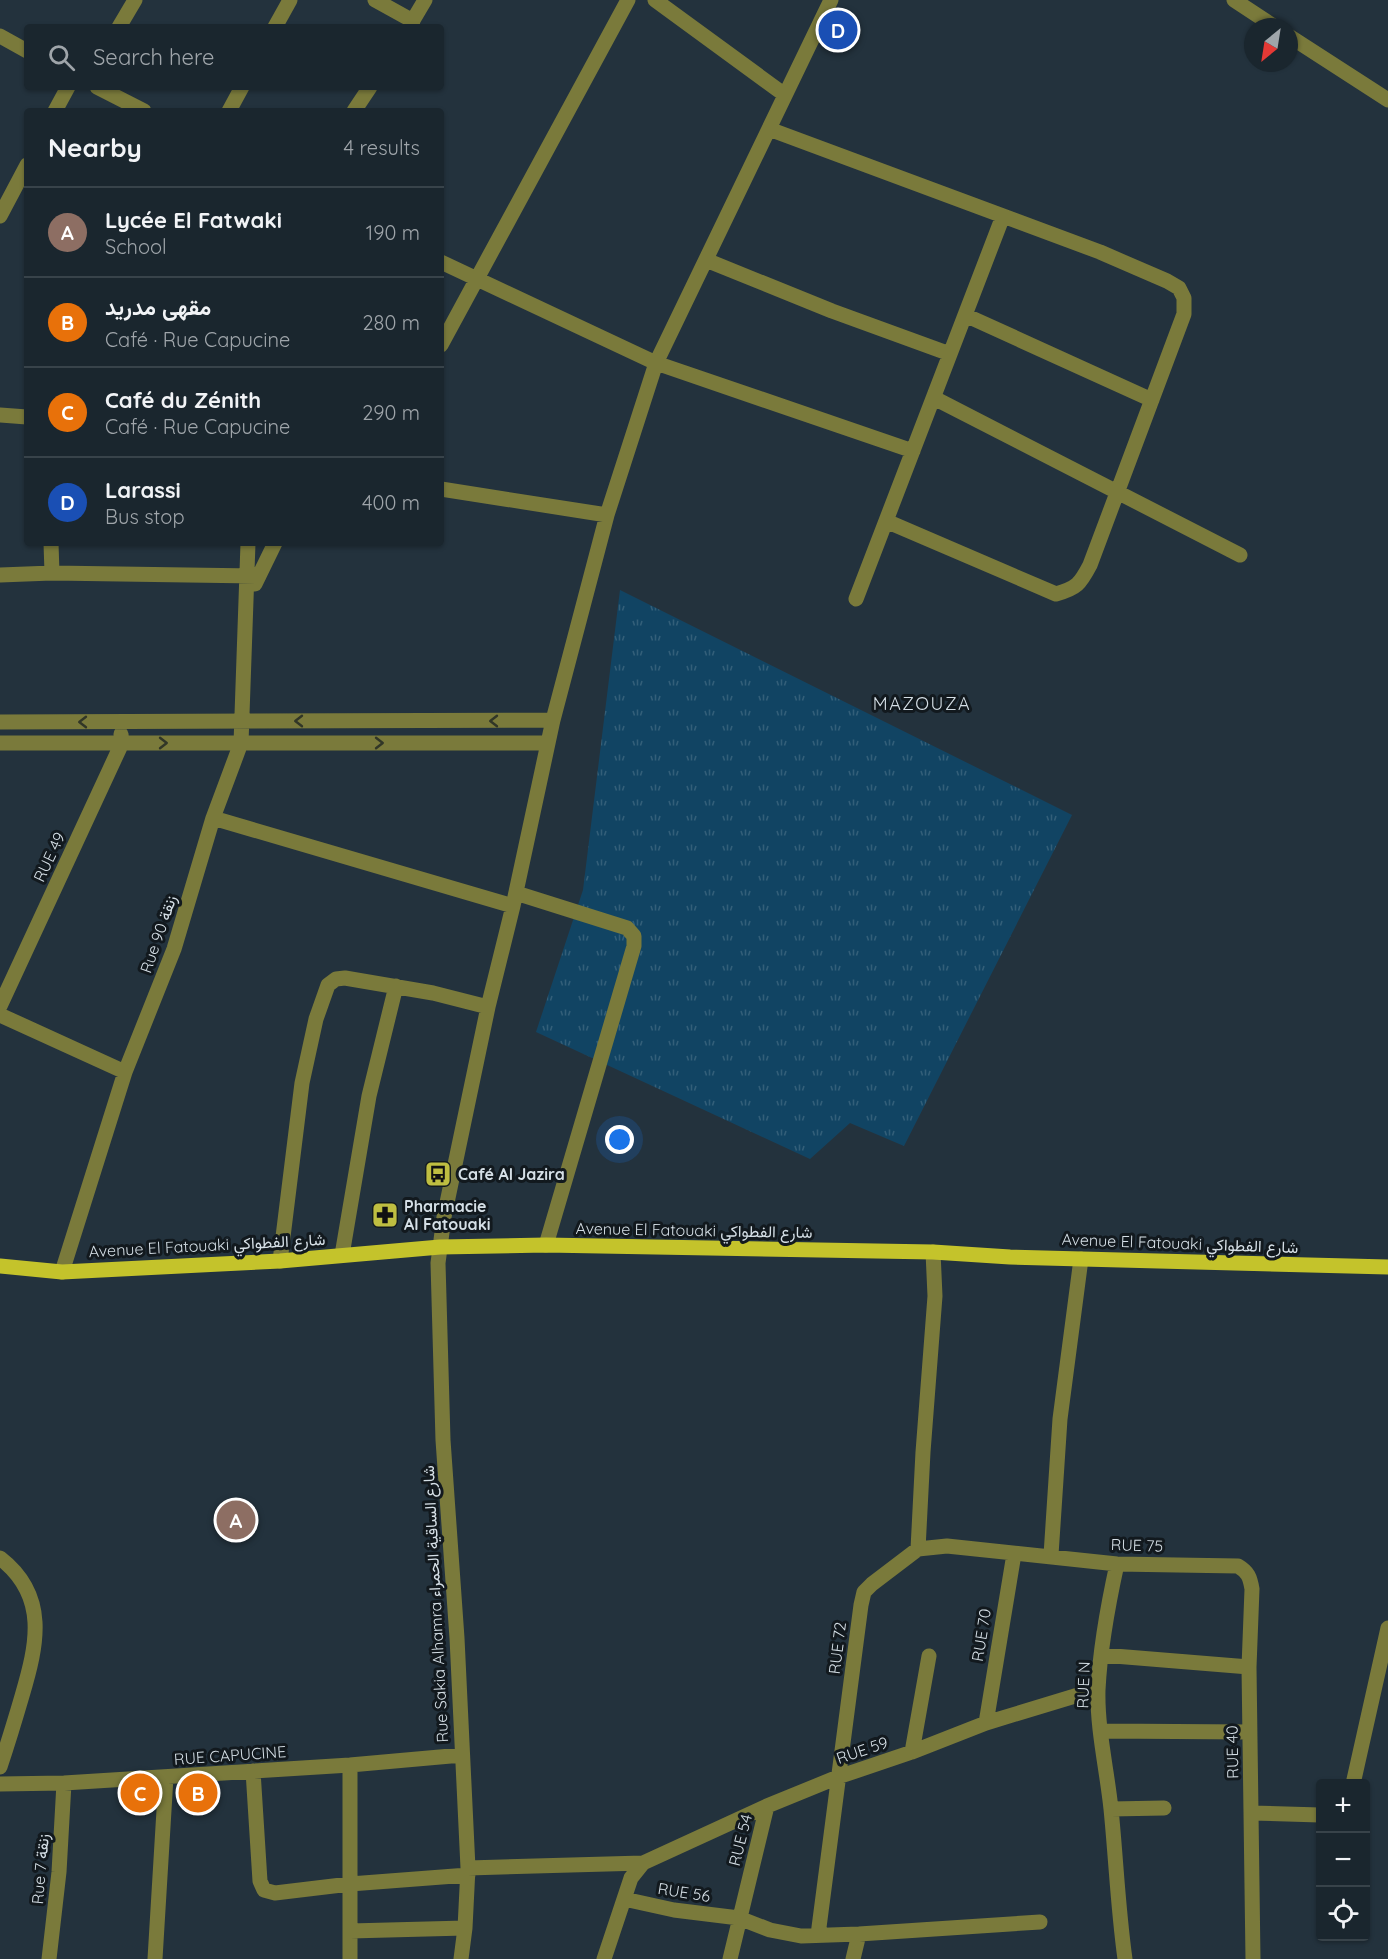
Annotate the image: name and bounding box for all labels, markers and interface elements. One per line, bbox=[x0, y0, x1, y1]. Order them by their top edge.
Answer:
pin: D bbox=[818, 8, 858, 52]
north arrow bbox=[1244, 18, 1298, 72]
search box bbox=[24, 24, 444, 90]
icon: search bbox=[45, 41, 78, 74]
text: Search here bbox=[93, 43, 214, 71]
text: Nearby bbox=[48, 131, 142, 164]
text: 4 results bbox=[344, 135, 420, 160]
text: Lycée El Fatwaki bbox=[105, 206, 282, 234]
text: A bbox=[61, 220, 74, 245]
text: 190 m bbox=[366, 220, 420, 245]
text: School bbox=[105, 234, 167, 259]
text: مقهى مدريد bbox=[105, 293, 211, 321]
text: B bbox=[61, 310, 74, 335]
text: 280 m bbox=[363, 310, 420, 335]
text: Café · Rue Capucine bbox=[105, 327, 290, 352]
text: Café du Zénith bbox=[105, 386, 261, 414]
text: C bbox=[61, 400, 74, 425]
text: 290 m bbox=[362, 400, 420, 425]
text: Café · Rue Capucine bbox=[105, 414, 290, 439]
text: Larassi bbox=[105, 476, 181, 504]
text: D bbox=[60, 490, 75, 515]
text: 400 m bbox=[362, 490, 420, 515]
text: Bus stop bbox=[105, 504, 185, 529]
district label: MAZOUZA bbox=[873, 692, 971, 715]
one-way arrow bbox=[295, 715, 304, 727]
one-way arrow bbox=[490, 715, 499, 727]
one-way arrow bbox=[79, 716, 88, 728]
one-way arrow bbox=[159, 737, 168, 749]
one-way arrow bbox=[375, 737, 384, 749]
street label: RUE 49 bbox=[29, 829, 69, 885]
street label: Rue 90 زنقة bbox=[135, 892, 182, 976]
your location bbox=[605, 1125, 634, 1154]
bus stop icon: Café Al Jazira bbox=[423, 1159, 453, 1189]
place label: Café Al Jazira bbox=[458, 1164, 565, 1184]
place label: Pharmacie Al Fatouaki bbox=[404, 1196, 491, 1234]
pharmacy icon: Pharmacie Al Fatouaki bbox=[370, 1200, 400, 1230]
street label: Avenue El Fatouaki شارع الفطواكي bbox=[575, 1218, 813, 1246]
street label: Avenue El Fatouaki شارع الفطواكي bbox=[88, 1229, 326, 1265]
street label: Avenue El Fatouaki شارع الفطواكي bbox=[1061, 1229, 1299, 1261]
street label: Rue Sakia Alhamra شارع الساقية الحمراء bbox=[418, 1465, 454, 1743]
pin: A bbox=[216, 1498, 256, 1543]
street label: RUE 75 bbox=[1110, 1534, 1164, 1556]
street label: RUE 70 bbox=[967, 1607, 995, 1663]
street label: RUE 72 bbox=[824, 1621, 850, 1675]
street label: RUE N bbox=[1072, 1661, 1094, 1709]
street label: RUE 40 bbox=[1222, 1725, 1242, 1779]
street label: RUE 59 bbox=[834, 1732, 890, 1768]
street label: RUE CAPUCINE bbox=[173, 1741, 287, 1769]
pin: C bbox=[120, 1770, 160, 1816]
pin: B bbox=[178, 1770, 218, 1816]
map controls bbox=[1316, 1779, 1370, 1941]
button: + bbox=[1316, 1779, 1370, 1833]
street label: RUE 54 bbox=[724, 1812, 756, 1868]
street label: Rue 7 زنقة bbox=[27, 1833, 54, 1905]
button: − bbox=[1316, 1833, 1370, 1887]
street label: RUE 56 bbox=[656, 1878, 712, 1906]
button: locate bbox=[1316, 1887, 1370, 1941]

